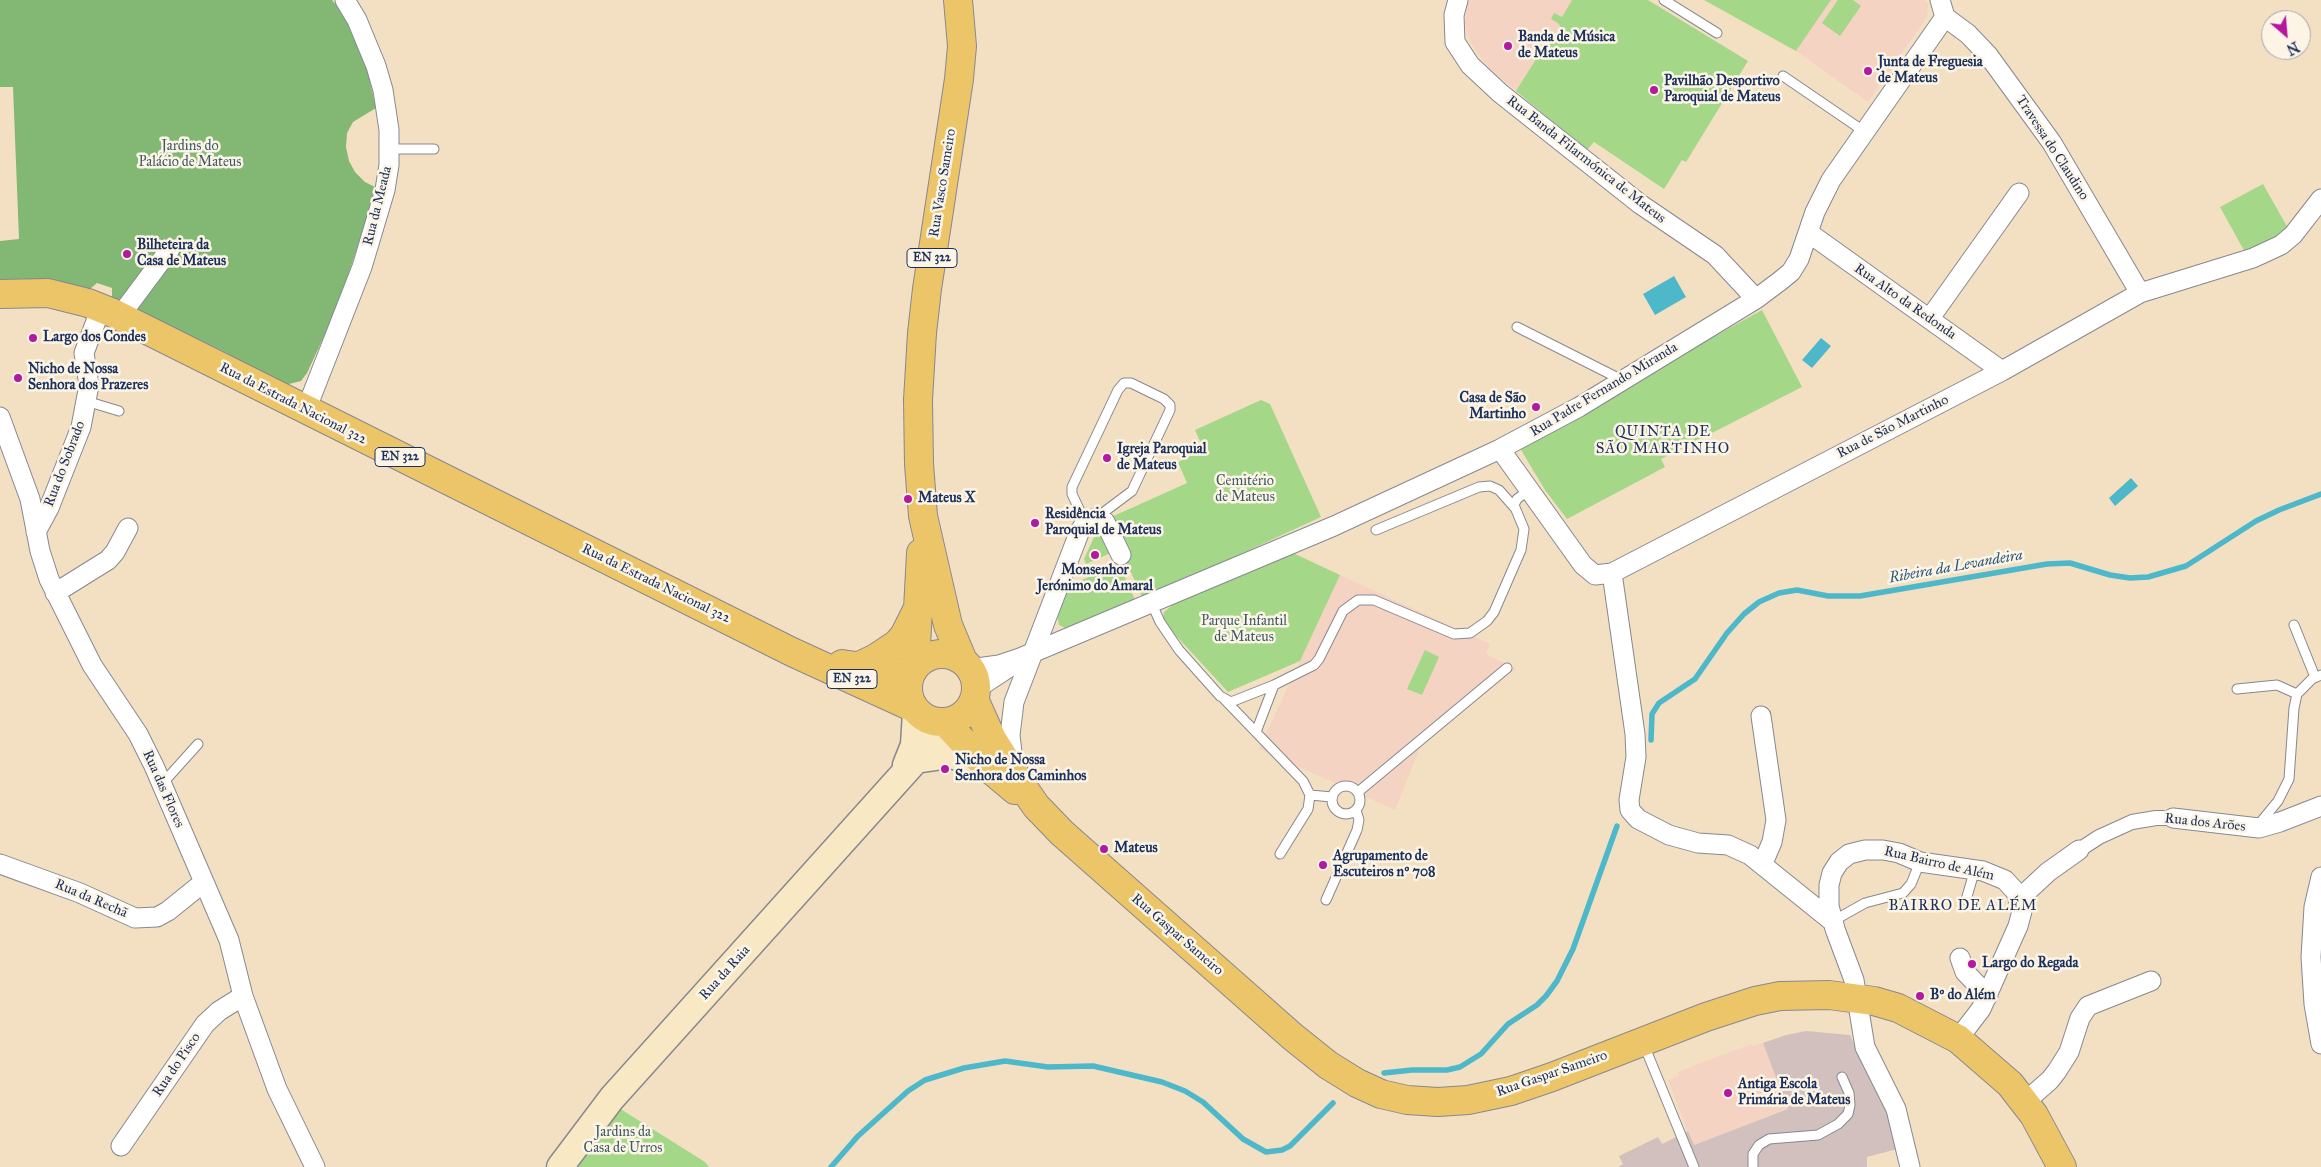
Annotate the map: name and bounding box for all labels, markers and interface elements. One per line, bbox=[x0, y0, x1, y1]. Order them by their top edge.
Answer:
north arrow bbox=[2261, 10, 2311, 60]
place label: Banda de Música de Mateus bbox=[1518, 30, 1615, 62]
text: N bbox=[2283, 38, 2302, 58]
marker: Banda de Música de Mateus bbox=[1502, 40, 1514, 52]
place label: Junta de Freguesia de Mateus bbox=[1878, 55, 1983, 88]
marker: Junta de Freguesia de Mateus bbox=[1862, 65, 1874, 77]
place label: Pavilhão Desportivo Paroquial de Mateus bbox=[1664, 74, 1780, 106]
marker: Pavilhão Desportivo Paroquial de Mateus bbox=[1648, 84, 1660, 96]
street label: Rua Banda Filarmónica de Mateus bbox=[1503, 93, 1669, 227]
street label: Travessa do Claudino bbox=[2012, 93, 2092, 203]
street label: Rua Vasco Sameiro bbox=[926, 128, 960, 238]
park label: Jardins do Palácio de Mateus bbox=[139, 139, 241, 172]
street label: Rua da Meada bbox=[360, 165, 396, 247]
place label: Bilheteira da Casa de Mateus bbox=[137, 238, 226, 270]
marker: Bilheteira da Casa de Mateus bbox=[121, 248, 133, 260]
road number: EN 322 bbox=[907, 248, 957, 268]
street label: Rua Alto da Redonda bbox=[1851, 261, 1959, 343]
place label: Largo dos Condes bbox=[43, 330, 146, 346]
marker: Largo dos Condes bbox=[27, 332, 39, 344]
street label: Rua Padre Fernando Miranda bbox=[1527, 339, 1681, 441]
street label: Rua da Estrada Nacional 322 bbox=[216, 359, 370, 449]
place label: Nicho de Nossa Senhora dos Prazeres bbox=[28, 362, 148, 394]
marker: Nicho de Nossa Senhora dos Prazeres bbox=[12, 372, 24, 384]
place label: Casa de São Martinho bbox=[1460, 391, 1526, 424]
street label: Rua de São Martinho bbox=[1834, 392, 1952, 462]
marker: Casa de São Martinho bbox=[1530, 401, 1542, 413]
street label: Rua do Sobrado bbox=[41, 419, 89, 509]
district label: QUINTA DE SÃO MARTINHO bbox=[1594, 423, 1732, 458]
place label: Igreja Paroquial de Mateus bbox=[1117, 442, 1206, 474]
road number: EN 322 bbox=[375, 448, 425, 467]
marker: Igreja Paroquial de Mateus bbox=[1101, 452, 1113, 464]
park label: Cemitério de Mateus bbox=[1215, 474, 1275, 507]
place label: Mateus X bbox=[918, 491, 976, 507]
marker: Mateus X bbox=[902, 493, 914, 505]
place label: Residência Paroquial de Mateus bbox=[1045, 507, 1161, 540]
marker: Residência Paroquial de Mateus bbox=[1029, 517, 1041, 529]
street label: Rua da Estrada Nacional 322 bbox=[579, 541, 733, 627]
water label: Ribeira da Levandeira bbox=[1888, 546, 2024, 588]
marker: Monsenhor Jerónimo do Amaral bbox=[1089, 549, 1101, 561]
place label: Monsenhor Jerónimo do Amaral bbox=[1037, 563, 1153, 596]
park label: Parque Infantil de Mateus bbox=[1201, 614, 1287, 646]
road number: EN 322 bbox=[827, 670, 877, 689]
street label: Rua das Flores bbox=[138, 748, 188, 830]
place label: Nicho de Nossa Senhora dos Caminhos bbox=[955, 753, 1086, 786]
marker: Nicho de Nossa Senhora dos Caminhos bbox=[939, 763, 951, 775]
street label: Rua dos Arões bbox=[2164, 810, 2246, 836]
place label: Mateus bbox=[1114, 841, 1158, 857]
marker: Mateus bbox=[1098, 843, 1110, 855]
street label: Rua Bairro de Além bbox=[1882, 843, 1996, 885]
place label: Agrupamento de Escuteiros nº 708 bbox=[1333, 849, 1435, 882]
marker: Agrupamento de Escuteiros nº 708 bbox=[1317, 859, 1329, 871]
street label: Rua da Rechã bbox=[52, 876, 130, 922]
street label: Rua Gaspar Sameiro bbox=[1128, 891, 1226, 979]
district label: BAIRRO DE ALÉM bbox=[1887, 897, 2039, 915]
street label: Rua da Raia bbox=[696, 942, 754, 1004]
place label: Largo do Regada bbox=[1982, 956, 2078, 972]
marker: Largo do Regada bbox=[1966, 958, 1978, 970]
place label: Bº do Além bbox=[1930, 988, 1995, 1004]
marker: Bº do Além bbox=[1914, 990, 1926, 1002]
street label: Rua do Pisco bbox=[150, 1030, 204, 1100]
street label: Rua Gaspar Sameiro bbox=[1494, 1047, 1610, 1101]
place label: Antiga Escola Primária de Mateus bbox=[1738, 1077, 1850, 1110]
marker: Antiga Escola Primária de Mateus bbox=[1722, 1087, 1734, 1099]
park label: Jardins da Casa de Urros bbox=[584, 1125, 662, 1158]

